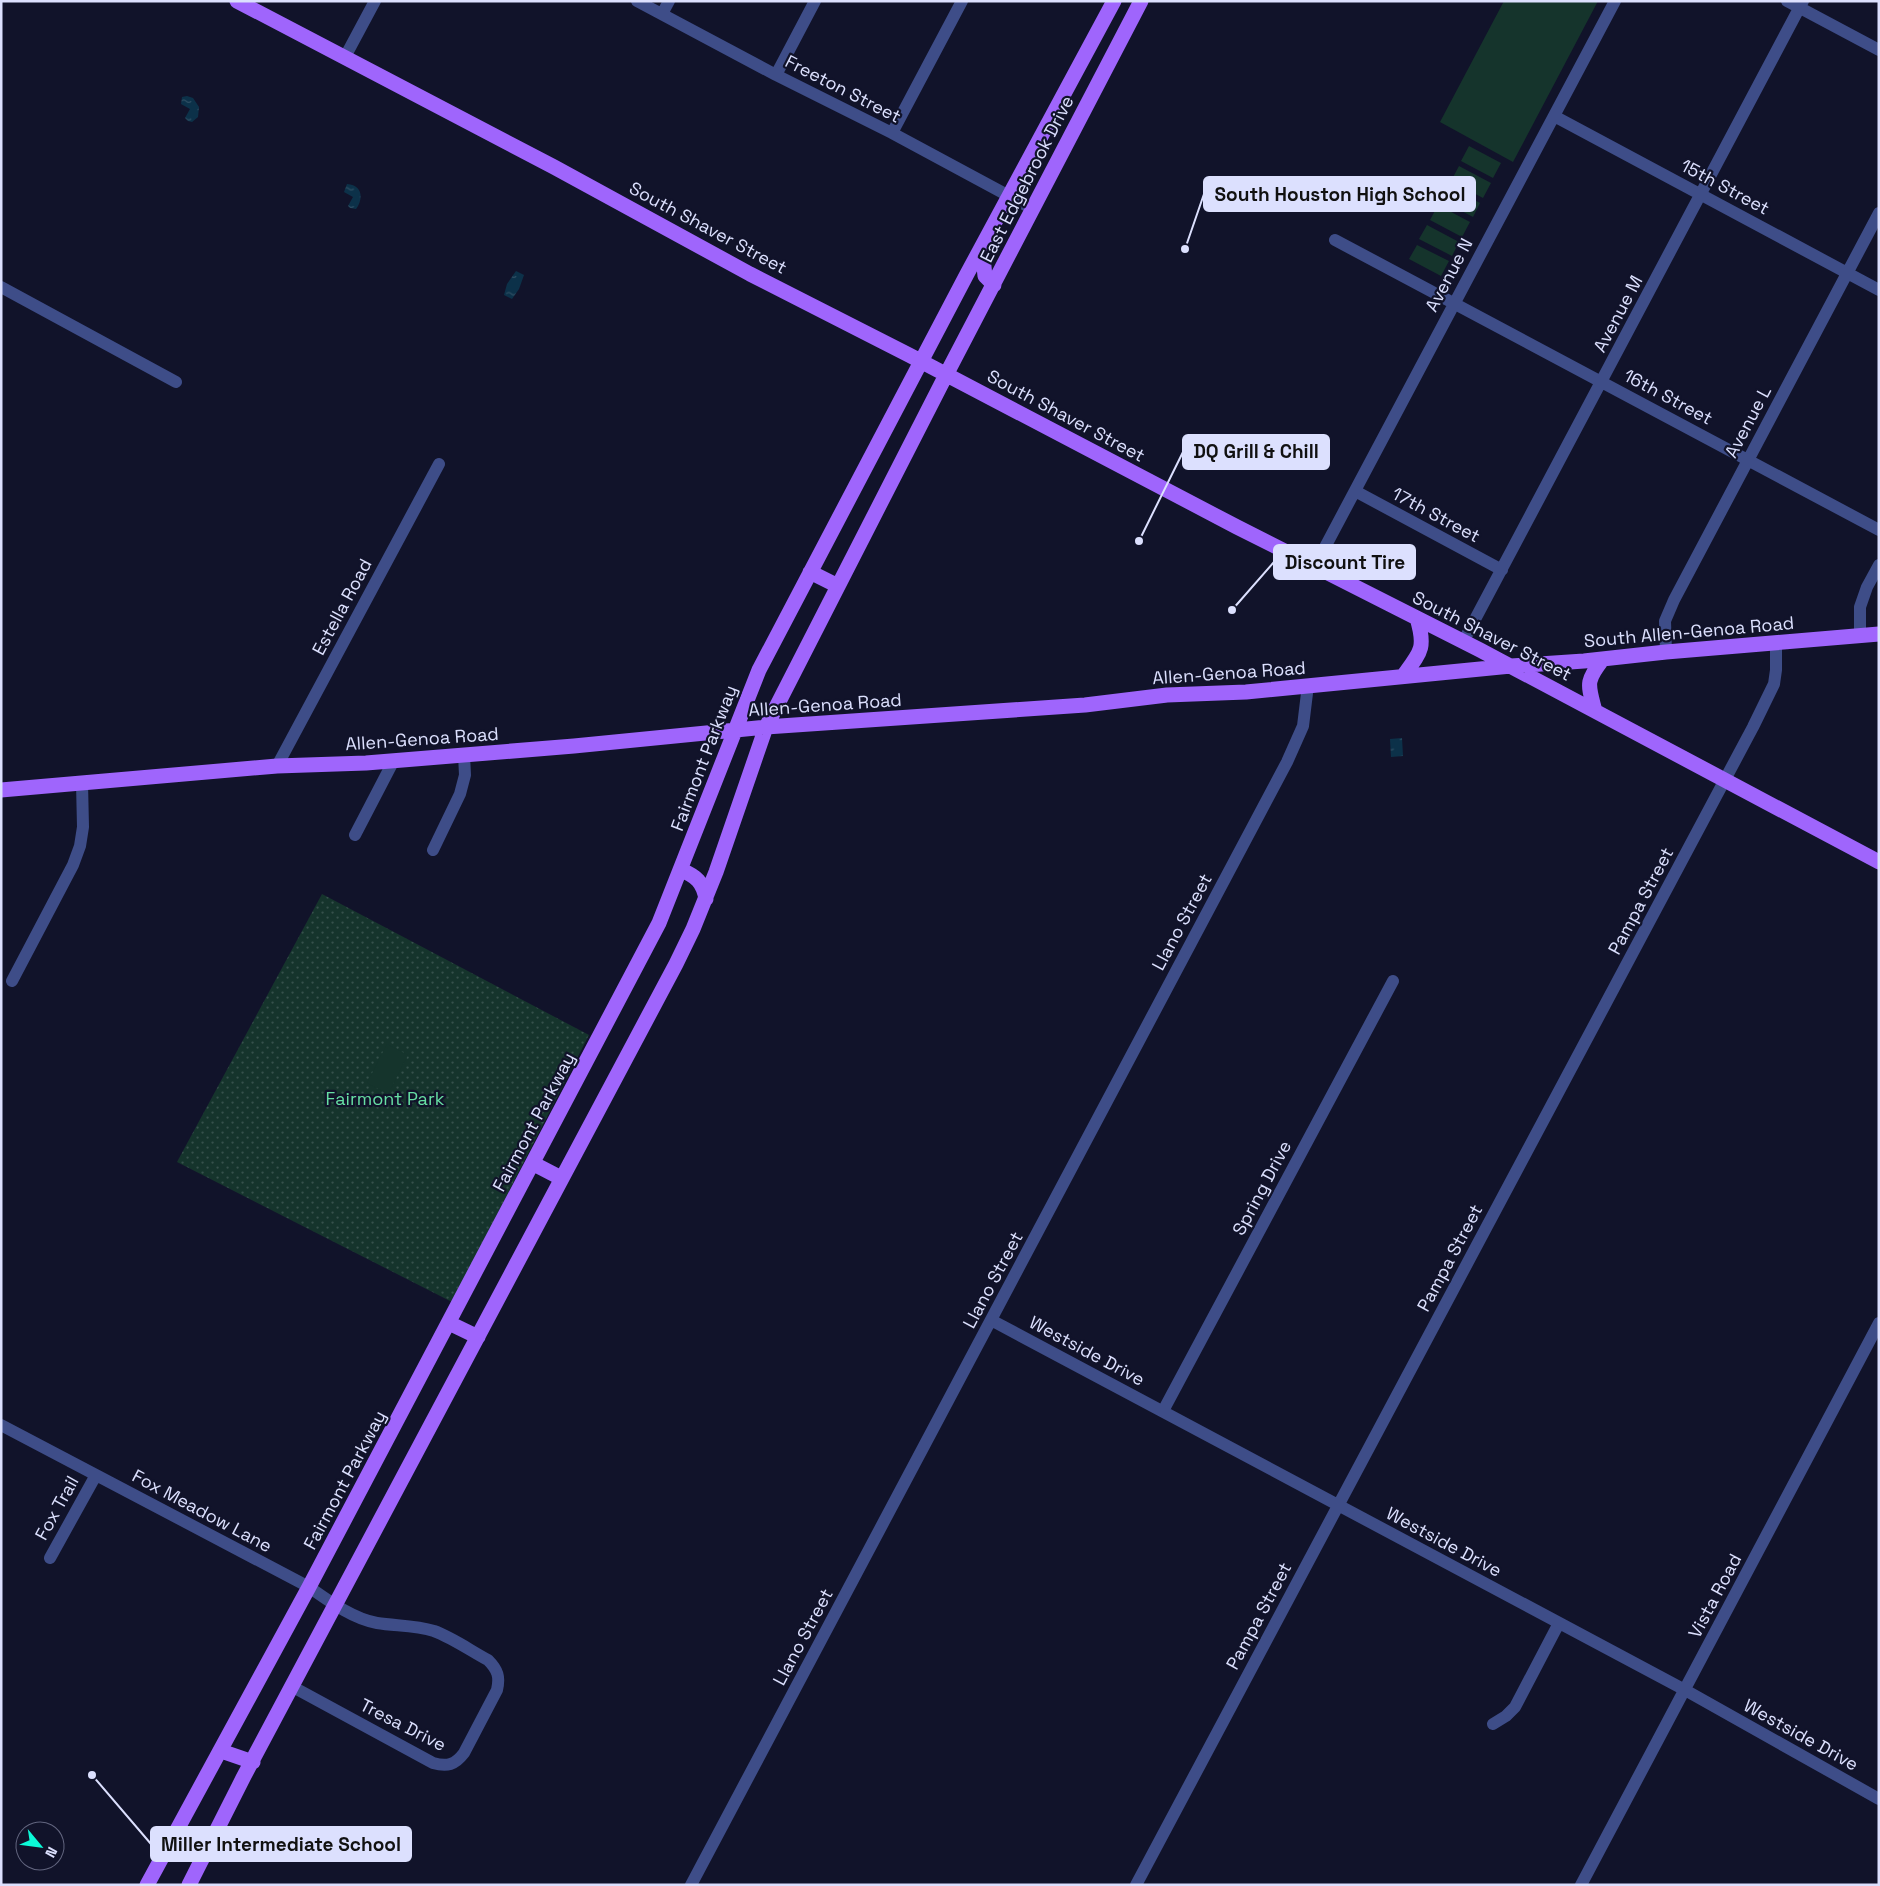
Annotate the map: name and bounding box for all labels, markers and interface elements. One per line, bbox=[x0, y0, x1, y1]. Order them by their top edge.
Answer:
street label: Freeton Street bbox=[781, 50, 905, 128]
street label: East Edgebrook Drive bbox=[974, 91, 1079, 266]
street label: 15th Street bbox=[1677, 154, 1774, 220]
street label: South Shaver Street bbox=[625, 176, 791, 279]
callout: South Houston High School bbox=[1204, 177, 1475, 211]
text: South Houston High School bbox=[1215, 182, 1465, 207]
street label: Avenue N bbox=[1420, 234, 1478, 316]
street label: Avenue M bbox=[1588, 271, 1647, 356]
street label: South Shaver Street bbox=[983, 364, 1149, 467]
street label: 16th Street bbox=[1620, 364, 1717, 430]
street label: Avenue L bbox=[1719, 382, 1776, 462]
callout: DQ Grill & Chill bbox=[1183, 435, 1329, 469]
text: DQ Grill & Chill bbox=[1193, 439, 1319, 464]
street label: 17th Street bbox=[1388, 482, 1484, 547]
callout: Discount Tire bbox=[1274, 545, 1415, 579]
text: Discount Tire bbox=[1285, 550, 1405, 575]
street label: Estella Road bbox=[307, 555, 377, 659]
street label: South Shaver Street bbox=[1409, 585, 1576, 686]
street label: South Allen-Genoa Road bbox=[1583, 611, 1795, 652]
street label: Allen-Genoa Road bbox=[1151, 656, 1307, 689]
street label: Fairmont Parkway bbox=[665, 682, 742, 834]
street label: Allen-Genoa Road bbox=[747, 688, 903, 721]
street label: Allen-Genoa Road bbox=[344, 722, 500, 755]
street label: Pampa Street bbox=[1603, 843, 1678, 958]
street label: Llano Street bbox=[1146, 869, 1217, 974]
street label: Fairmont Parkway bbox=[487, 1048, 580, 1195]
park label: Fairmont Park bbox=[326, 1087, 445, 1110]
street label: Spring Drive bbox=[1227, 1136, 1296, 1239]
street label: Pampa Street bbox=[1412, 1200, 1487, 1315]
street label: Llano Street bbox=[957, 1227, 1028, 1332]
street label: Westside Drive bbox=[1025, 1310, 1149, 1391]
street label: Fairmont Parkway bbox=[298, 1406, 391, 1553]
street label: Fox Meadow Lane bbox=[128, 1464, 276, 1557]
street label: Fox Trail bbox=[30, 1472, 84, 1544]
street label: Westside Drive bbox=[1382, 1501, 1506, 1582]
street label: Vista Road bbox=[1683, 1550, 1746, 1642]
street label: Pampa Street bbox=[1221, 1558, 1296, 1673]
street label: Llano Street bbox=[767, 1584, 838, 1689]
street label: Tresa Drive bbox=[356, 1693, 450, 1756]
street label: Westside Drive bbox=[1740, 1694, 1863, 1776]
north arrow bbox=[15, 1821, 65, 1871]
callout: Miller Intermediate School bbox=[151, 1827, 411, 1861]
text: Miller Intermediate School bbox=[161, 1832, 401, 1857]
text: N bbox=[41, 1844, 62, 1861]

